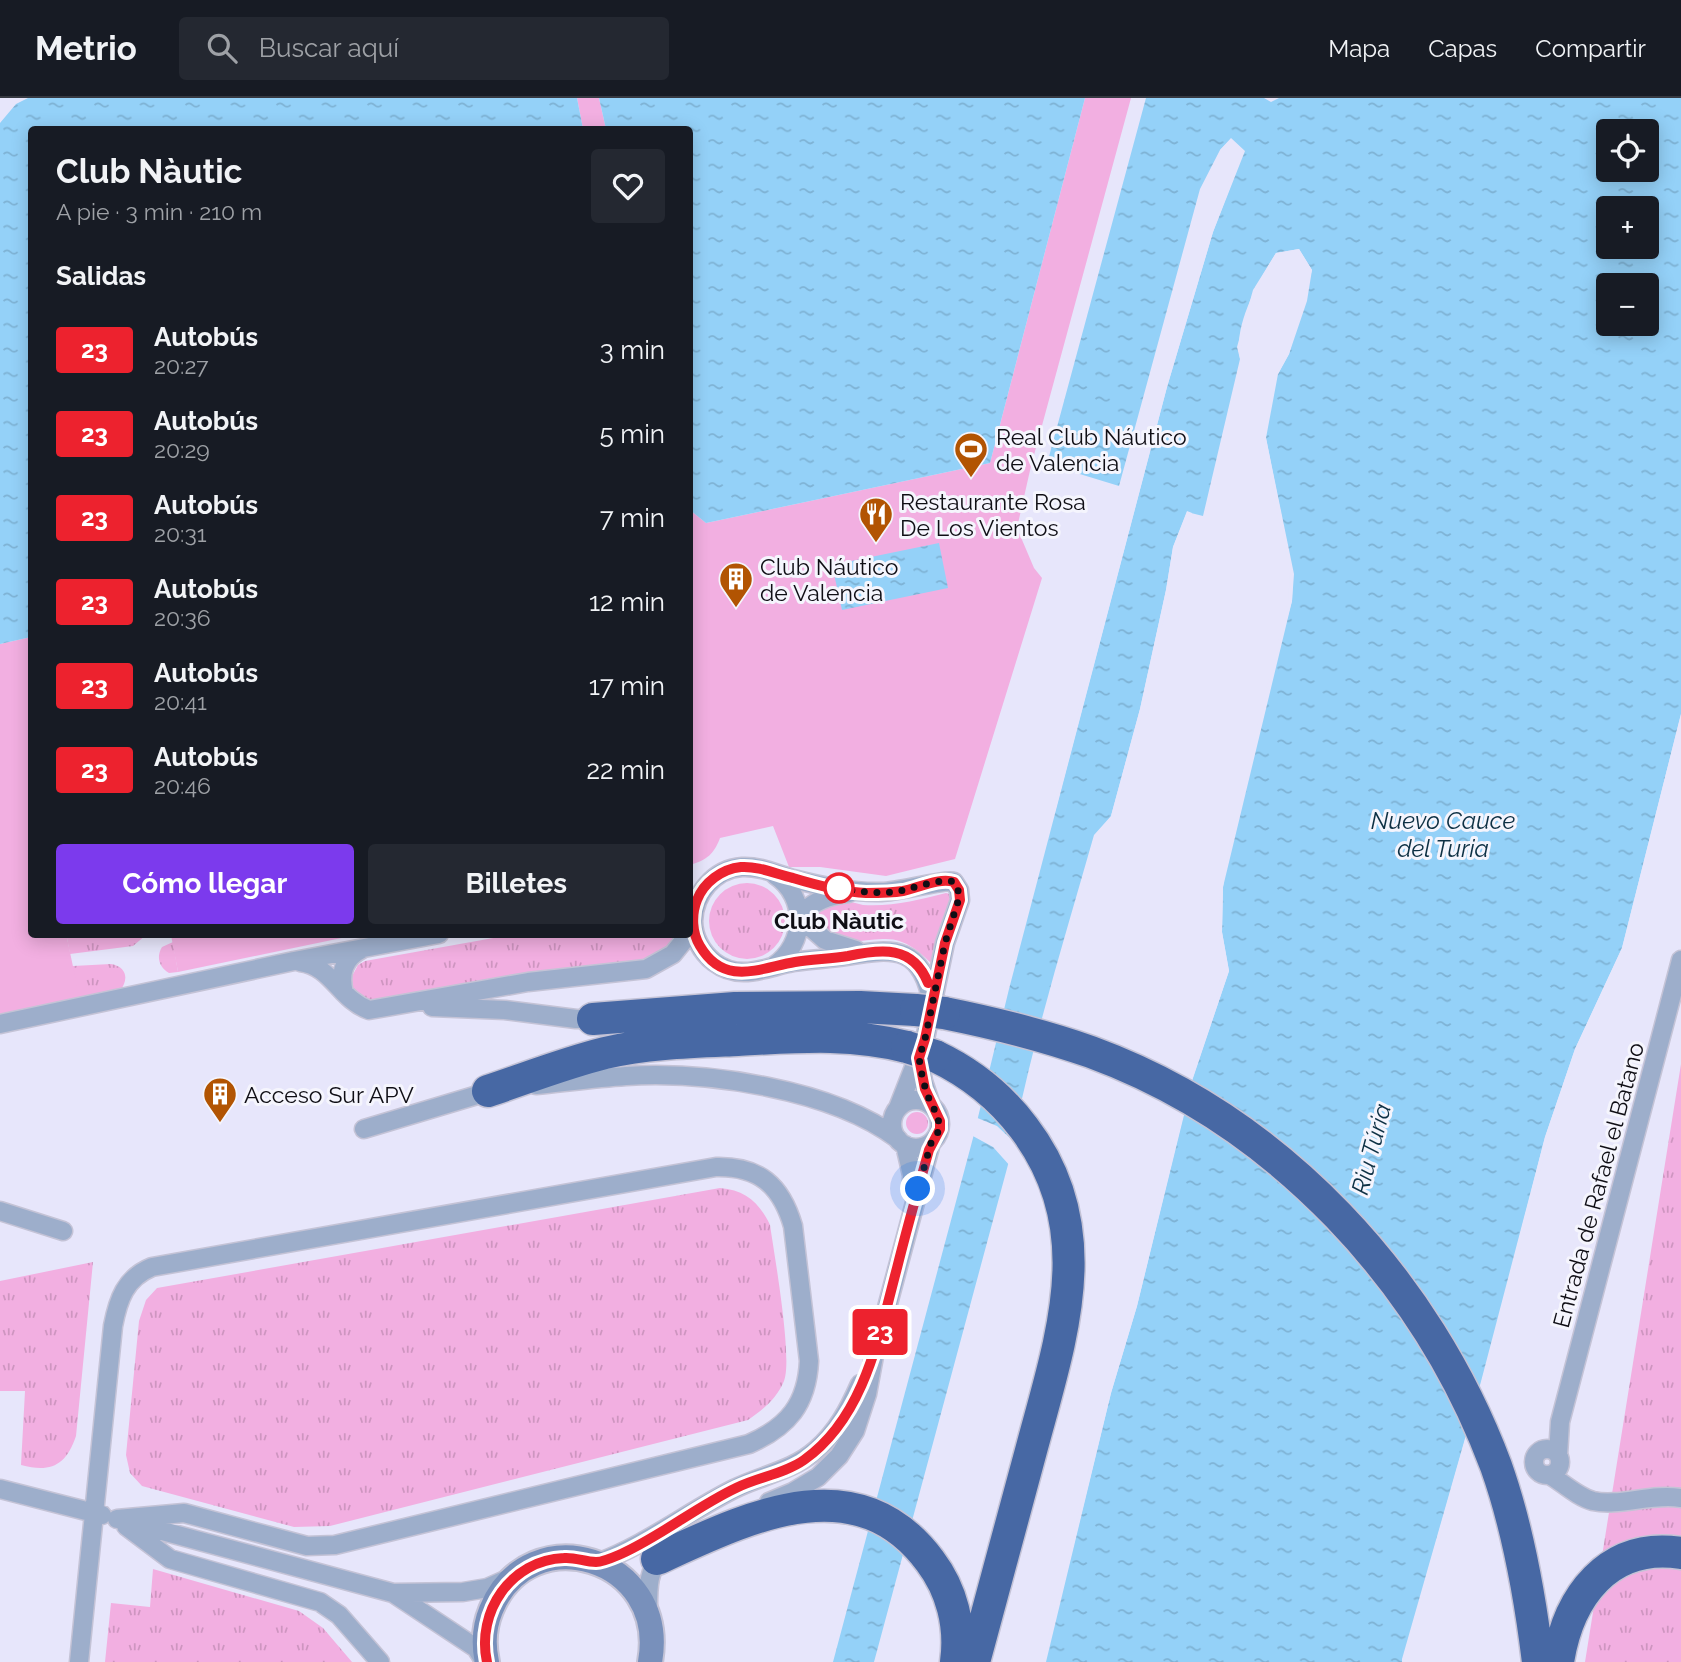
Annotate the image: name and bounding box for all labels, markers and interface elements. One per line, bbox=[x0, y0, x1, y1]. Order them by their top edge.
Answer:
search box bbox=[179, 17, 669, 80]
text: Metrio bbox=[35, 29, 137, 68]
icon: search bbox=[203, 29, 241, 67]
text: Buscar aquí bbox=[259, 33, 399, 63]
text: Mapa bbox=[1328, 34, 1390, 63]
text: Capas bbox=[1428, 34, 1497, 63]
text: Compartir bbox=[1535, 34, 1646, 63]
map controls bbox=[1596, 119, 1659, 336]
button: locate bbox=[1596, 119, 1659, 182]
button: heart bbox=[591, 149, 665, 223]
text: Club Nàutic bbox=[56, 152, 242, 191]
button: + bbox=[1596, 196, 1659, 259]
text: A pie · 3 min · 210 m bbox=[56, 198, 262, 225]
text: Salidas bbox=[56, 261, 146, 291]
button: − bbox=[1596, 273, 1659, 336]
text: Autobús bbox=[154, 322, 258, 352]
text: 23 bbox=[81, 335, 108, 364]
text: 3 min bbox=[600, 335, 665, 365]
text: 20:27 bbox=[154, 352, 209, 379]
text: Autobús bbox=[154, 406, 258, 436]
text: 23 bbox=[81, 419, 108, 448]
text: 5 min bbox=[599, 419, 665, 449]
place label: Real Club Náutico de Valencia bbox=[996, 423, 1187, 476]
sports icon: Real Club Náutico de Valencia bbox=[952, 430, 990, 479]
text: 20:29 bbox=[154, 436, 210, 463]
place label: Restaurante Rosa De Los Vientos bbox=[900, 488, 1086, 541]
text: Autobús bbox=[154, 490, 258, 520]
restaurant icon: Restaurante Rosa De Los Vientos bbox=[857, 495, 895, 544]
text: 23 bbox=[81, 503, 108, 532]
text: 7 min bbox=[600, 503, 665, 533]
text: 20:31 bbox=[154, 520, 207, 547]
place label: Club Náutico de Valencia bbox=[760, 553, 899, 606]
building icon: Club Náutico de Valencia bbox=[717, 560, 755, 609]
text: Autobús bbox=[154, 574, 258, 604]
text: 23 bbox=[81, 587, 108, 616]
text: 12 min bbox=[589, 587, 665, 617]
text: 20:36 bbox=[154, 604, 211, 631]
text: Autobús bbox=[154, 658, 258, 688]
text: 23 bbox=[81, 671, 108, 700]
text: 17 min bbox=[589, 671, 665, 701]
text: 20:41 bbox=[154, 688, 207, 715]
text: Autobús bbox=[154, 742, 258, 772]
text: 23 bbox=[81, 755, 108, 784]
text: 22 min bbox=[587, 755, 665, 785]
text: 20:46 bbox=[154, 772, 211, 799]
water label: Nuevo Cauce del Turia bbox=[1371, 806, 1515, 863]
button: Cómo llegar bbox=[56, 844, 354, 924]
button: Billetes bbox=[368, 844, 665, 924]
marker: Club Nàutic bbox=[824, 873, 854, 903]
place label: Club Nàutic bbox=[774, 907, 904, 934]
street label: Entrada de Rafael el Batano bbox=[1547, 1039, 1649, 1331]
building icon: Acceso Sur APV bbox=[201, 1075, 239, 1124]
place label: Acceso Sur APV bbox=[244, 1081, 414, 1108]
water label: Riu Túria bbox=[1345, 1101, 1397, 1197]
your location bbox=[900, 1171, 935, 1206]
line badge: 23 bbox=[848, 1309, 912, 1355]
text: 23 bbox=[867, 1317, 893, 1346]

